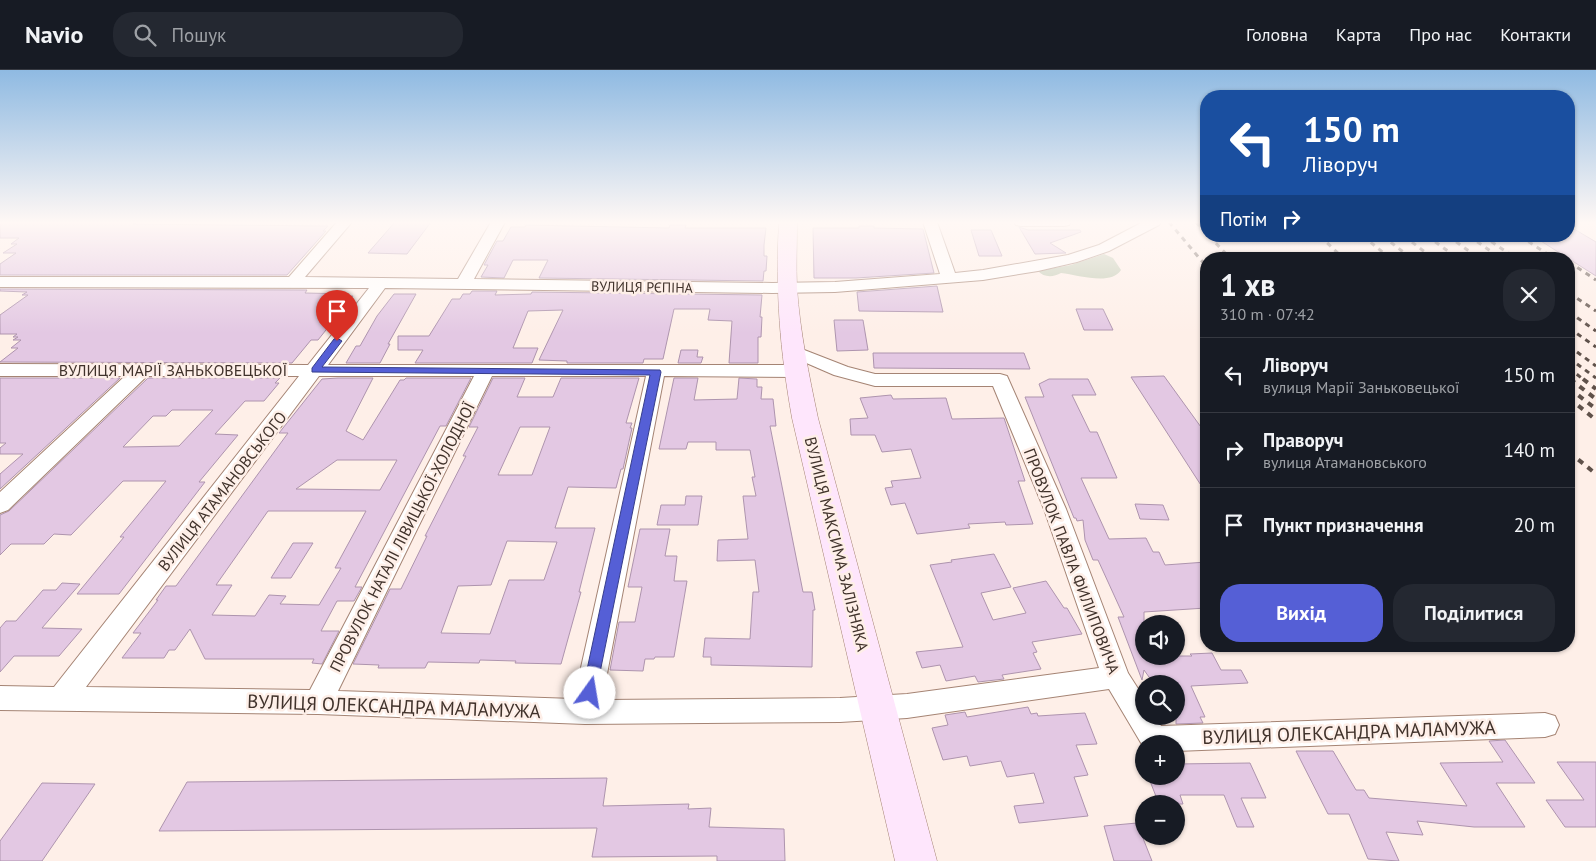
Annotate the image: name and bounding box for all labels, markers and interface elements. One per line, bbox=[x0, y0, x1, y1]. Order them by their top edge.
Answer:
search box bbox=[113, 12, 463, 57]
text: Navio bbox=[25, 19, 83, 50]
icon: search bbox=[131, 21, 159, 49]
text: Пошук bbox=[171, 23, 226, 47]
text: Головна bbox=[1246, 23, 1308, 46]
text: Карта bbox=[1336, 23, 1381, 46]
text: Про нас bbox=[1409, 23, 1472, 46]
text: Контакти bbox=[1500, 23, 1571, 46]
text: 150 m bbox=[1303, 106, 1400, 152]
icon: left bbox=[1220, 110, 1285, 175]
text: Ліворуч bbox=[1303, 150, 1378, 178]
icon: right bbox=[1277, 205, 1305, 233]
text: Потім bbox=[1220, 207, 1267, 231]
text: 1 хв bbox=[1220, 265, 1276, 304]
button: close bbox=[1503, 269, 1555, 321]
street label: ВУЛИЦЯ РЄПІНА bbox=[591, 277, 694, 297]
pin bbox=[316, 290, 358, 341]
icon: arrive bbox=[323, 297, 351, 325]
text: 310 m · 07:42 bbox=[1220, 304, 1315, 324]
text: Ліворуч bbox=[1263, 353, 1328, 377]
street label: ВУЛИЦЯ МАРІЇ ЗАНЬКОВЕЦЬКОЇ bbox=[59, 360, 288, 380]
icon: left bbox=[1220, 361, 1248, 389]
text: 150 m bbox=[1503, 363, 1555, 387]
text: вулиця Марії Заньковецької bbox=[1263, 377, 1459, 397]
street label: ПРОВУЛОК НАТАЛІ ЛІВИЦЬКОЇ-ХОЛОДНОЇ bbox=[325, 399, 479, 675]
street label: ВУЛИЦЯ АТАМАНОВСЬКОГО bbox=[153, 407, 291, 575]
text: Праворуч bbox=[1263, 428, 1343, 452]
street label: ВУЛИЦЯ МАКСИМА ЗАЛІЗНЯКА bbox=[801, 435, 874, 654]
icon: right bbox=[1220, 436, 1248, 464]
text: 140 m bbox=[1503, 438, 1555, 462]
street label: ПРОВУЛОК ПАВЛА ФИЛИПОВИЧА bbox=[1020, 445, 1125, 677]
text: вулиця Атамановського bbox=[1263, 452, 1427, 472]
icon: arrive bbox=[1220, 511, 1248, 539]
text: Пункт призначення bbox=[1263, 513, 1424, 537]
text: 20 m bbox=[1514, 513, 1555, 537]
button: Вихід bbox=[1220, 584, 1383, 642]
button: Поділитися bbox=[1393, 584, 1555, 642]
map controls bbox=[1135, 615, 1185, 845]
button: sound bbox=[1135, 615, 1185, 665]
position arrow bbox=[563, 666, 615, 718]
button: search bbox=[1135, 675, 1185, 725]
street label: ВУЛИЦЯ ОЛЕКСАНДРА МАЛАМУЖА bbox=[247, 689, 541, 723]
street label: ВУЛИЦЯ ОЛЕКСАНДРА МАЛАМУЖА bbox=[1202, 715, 1496, 749]
button: + bbox=[1135, 735, 1185, 785]
button: − bbox=[1135, 795, 1185, 845]

